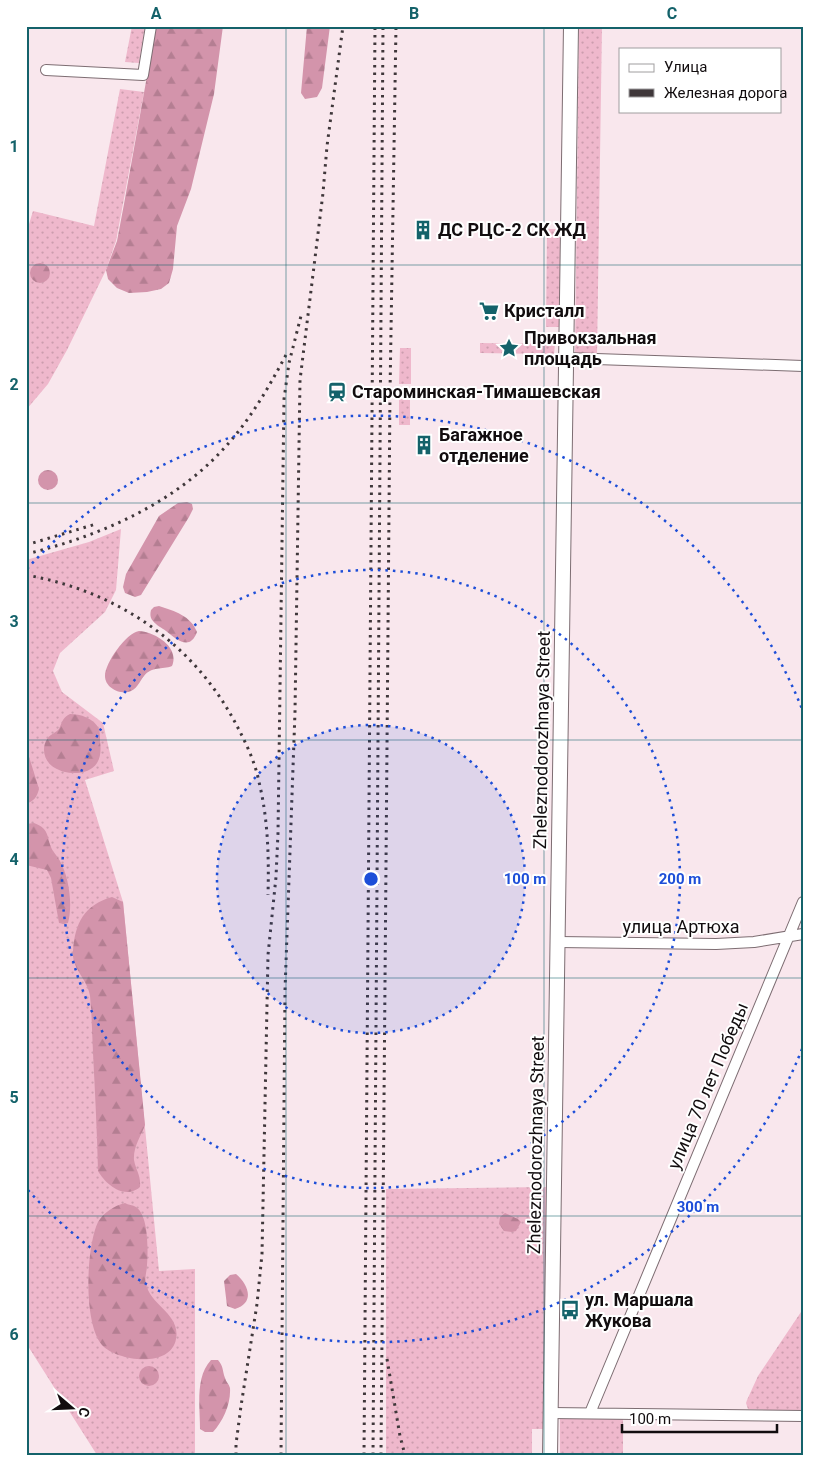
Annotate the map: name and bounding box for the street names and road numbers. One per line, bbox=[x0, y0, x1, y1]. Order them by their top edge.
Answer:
street label: Zheleznodorozhnaya Street bbox=[529, 631, 554, 849]
street label: улица Артюха bbox=[623, 916, 739, 937]
street label: улица 70 лет Победы bbox=[663, 999, 752, 1172]
street label: Zheleznodorozhnaya Street bbox=[523, 1036, 548, 1254]

